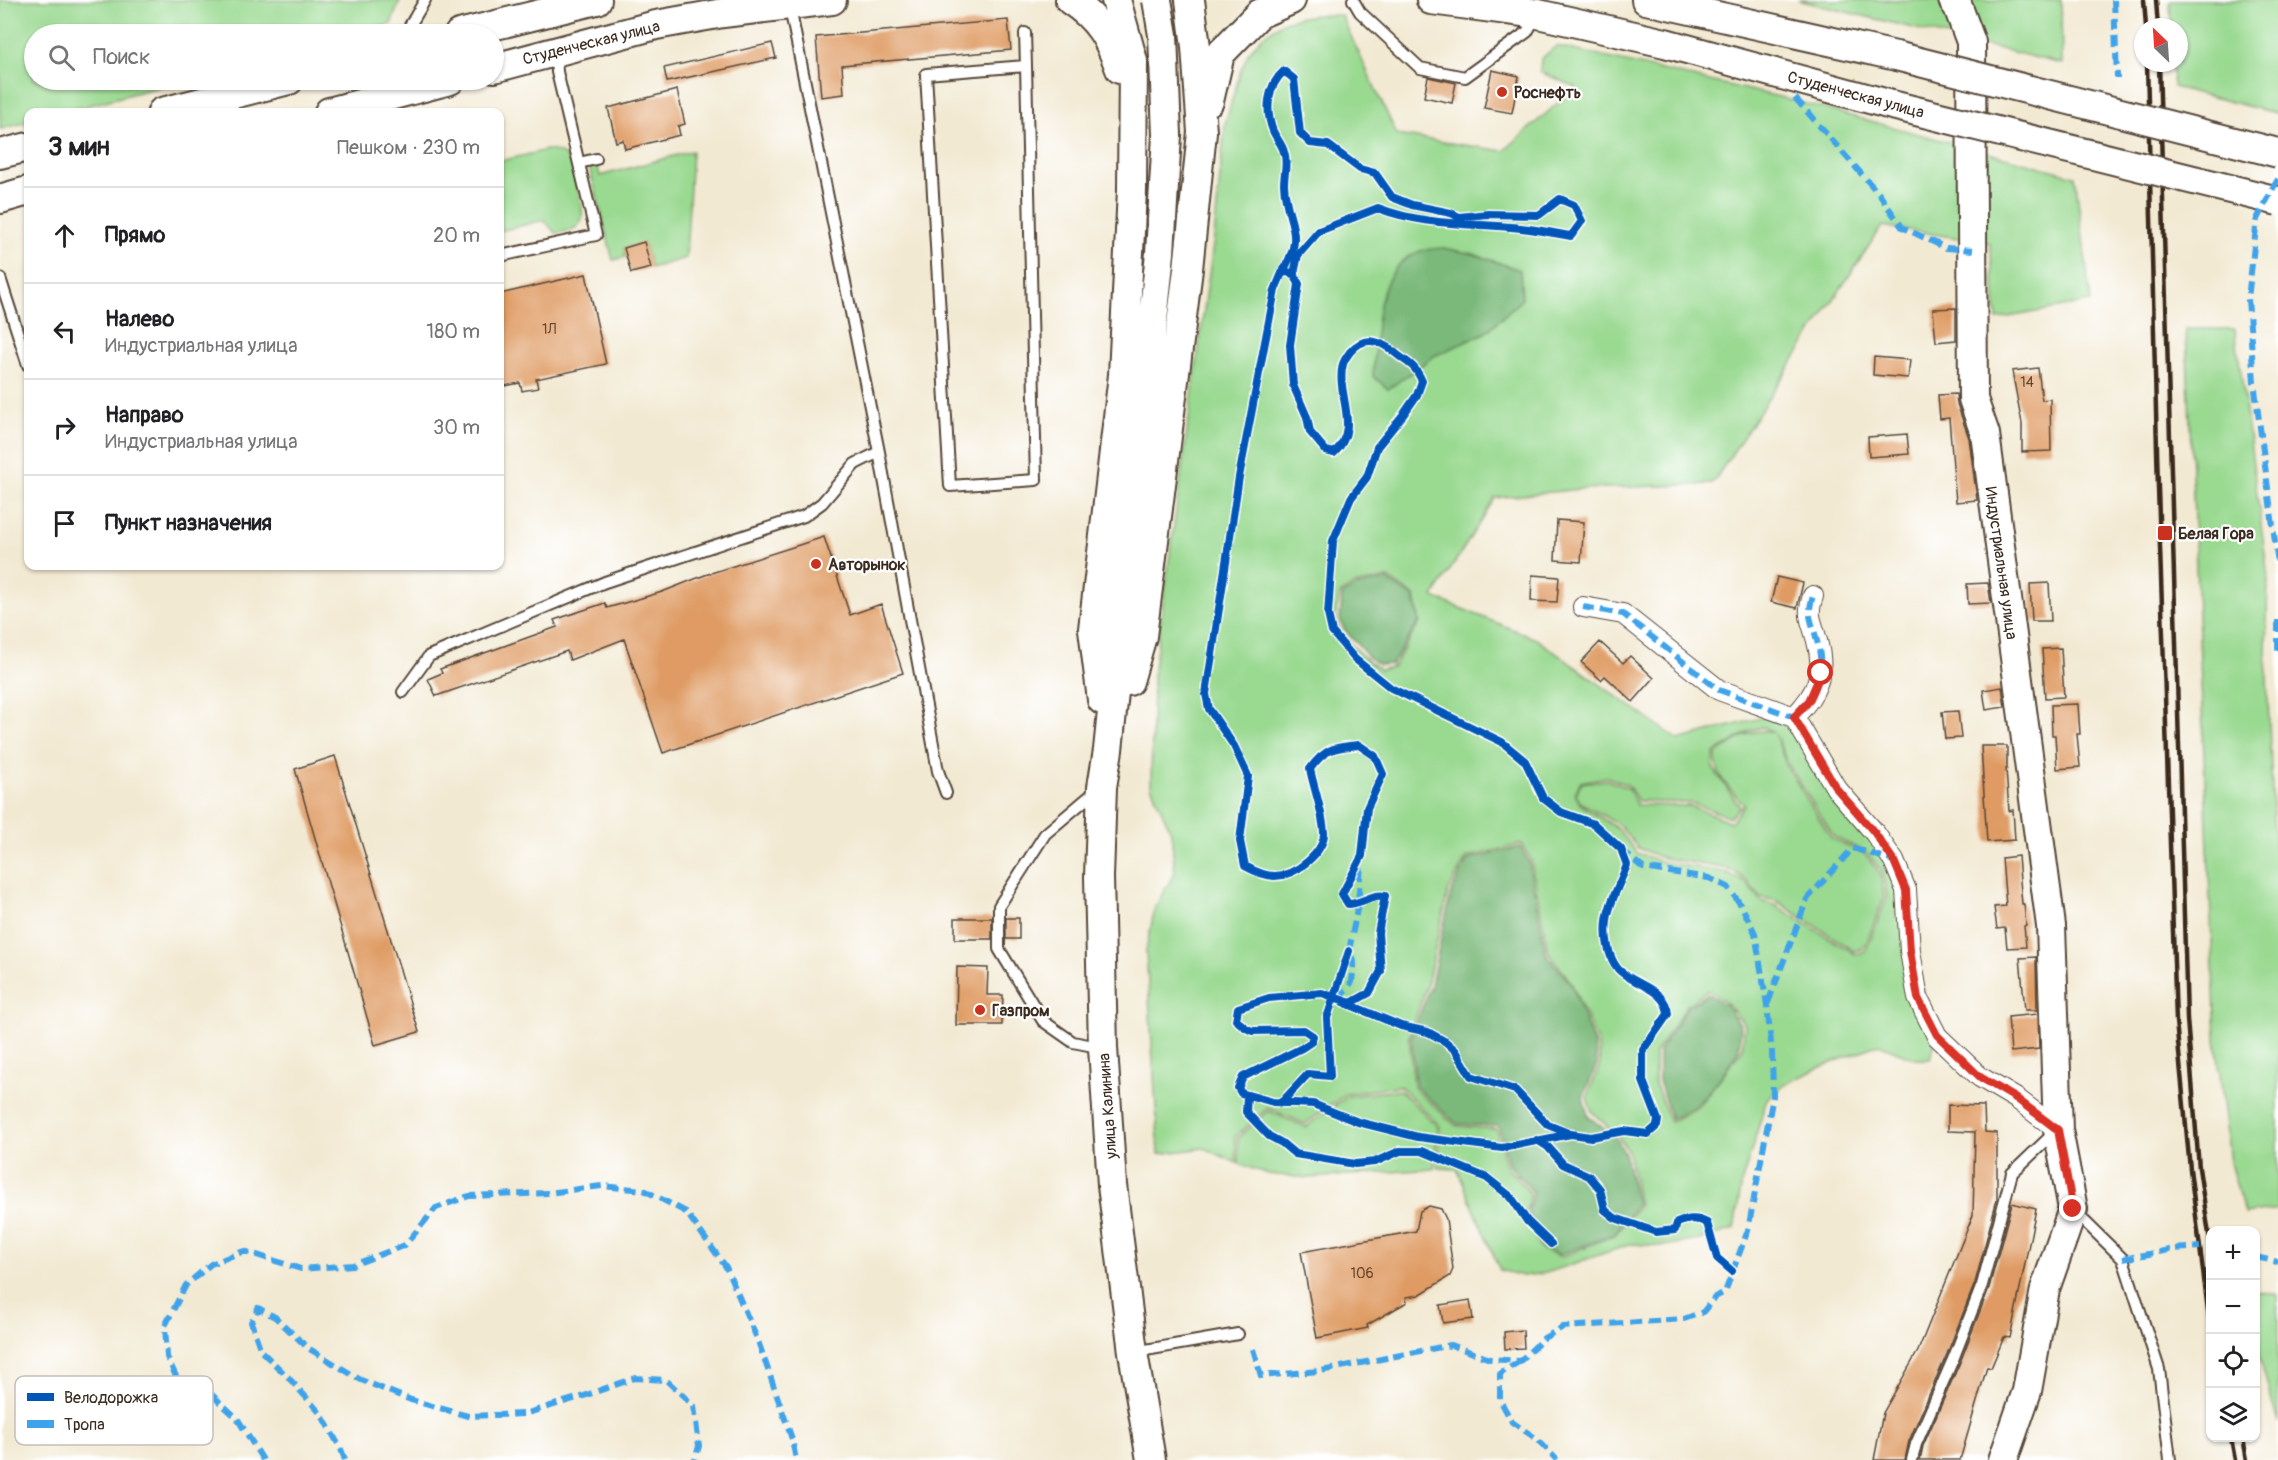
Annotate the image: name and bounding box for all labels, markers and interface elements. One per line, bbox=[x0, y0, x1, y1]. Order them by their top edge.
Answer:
street label: Студенческая улица bbox=[521, 16, 662, 70]
north arrow bbox=[2134, 18, 2188, 72]
search box bbox=[24, 24, 504, 90]
icon: search bbox=[45, 41, 78, 74]
text: Поиск bbox=[93, 43, 150, 71]
street label: Студенческая улица bbox=[1785, 67, 1926, 123]
place label: Роснефть bbox=[1514, 83, 1581, 103]
marker: Роснефть bbox=[1495, 85, 1509, 99]
text: 3 мин bbox=[48, 131, 110, 163]
text: Пешком · 230 m bbox=[337, 135, 480, 160]
icon: ahead bbox=[48, 219, 81, 252]
text: Прямо bbox=[105, 221, 165, 249]
text: 20 m bbox=[433, 223, 480, 248]
text: Налево bbox=[105, 305, 174, 333]
icon: left bbox=[48, 315, 81, 348]
text: 180 m bbox=[426, 319, 480, 344]
house number: 1Л bbox=[542, 321, 557, 338]
text: Индустриальная улица bbox=[105, 333, 297, 358]
house number: 14 bbox=[2020, 374, 2034, 391]
text: Направо bbox=[105, 401, 184, 429]
icon: right bbox=[48, 411, 81, 444]
text: 30 m bbox=[433, 415, 480, 440]
text: Индустриальная улица bbox=[105, 429, 297, 454]
street label: Индустриальная улица bbox=[1980, 486, 2022, 641]
icon: arrive bbox=[48, 507, 81, 540]
text: Пункт назначения bbox=[105, 509, 272, 537]
marker: Белая Гора bbox=[2156, 524, 2174, 542]
place label: Белая Гора bbox=[2178, 524, 2254, 544]
place label: Авторынок bbox=[828, 555, 906, 575]
marker: Авторынок bbox=[809, 557, 823, 571]
route start bbox=[1807, 659, 1833, 685]
place label: Газпром bbox=[992, 1001, 1050, 1021]
marker: Газпром bbox=[973, 1003, 987, 1017]
street label: улица Калинина bbox=[1094, 1052, 1122, 1161]
route end bbox=[2059, 1195, 2085, 1221]
map controls bbox=[2206, 1226, 2260, 1442]
button: + bbox=[2206, 1226, 2260, 1280]
house number: 106 bbox=[1350, 1265, 1374, 1282]
button: − bbox=[2206, 1280, 2260, 1334]
button: locate bbox=[2206, 1334, 2260, 1388]
legend bbox=[15, 1376, 213, 1445]
text: Велодорожка bbox=[64, 1388, 158, 1408]
button: layers bbox=[2206, 1388, 2260, 1442]
text: Тропа bbox=[64, 1415, 105, 1435]

